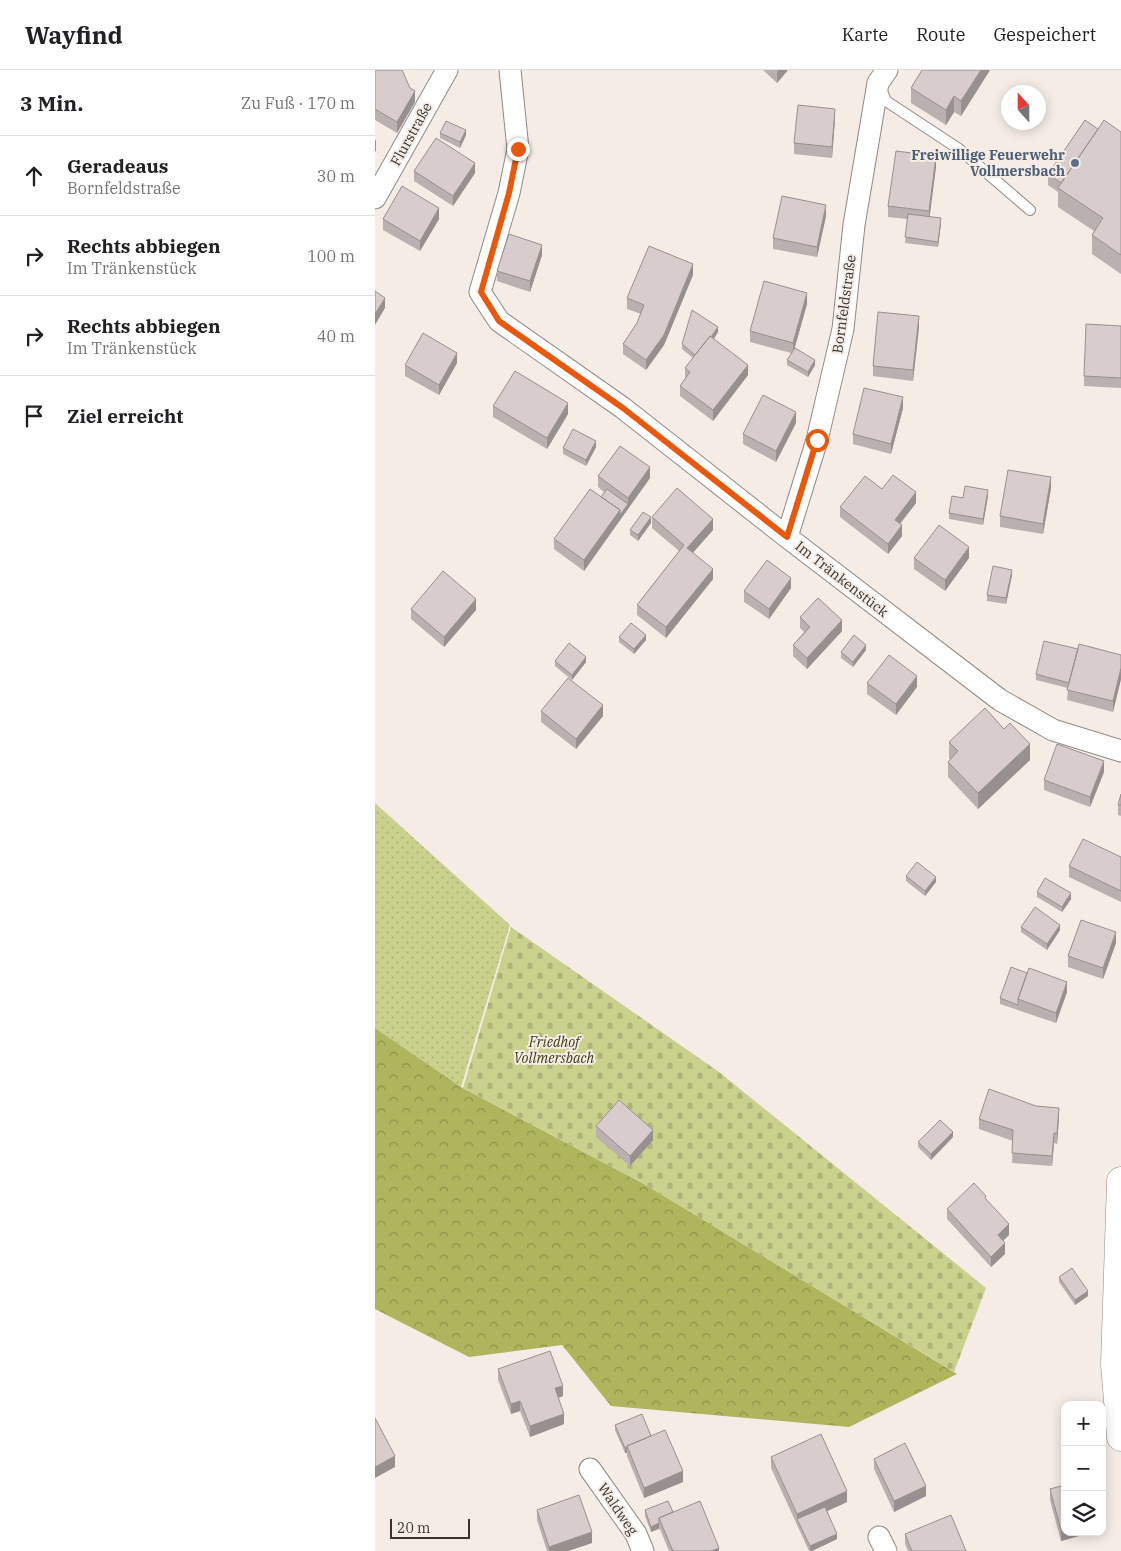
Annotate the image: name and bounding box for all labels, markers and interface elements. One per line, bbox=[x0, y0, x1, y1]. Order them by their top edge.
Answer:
text: Wayfind bbox=[25, 19, 123, 51]
text: Karte bbox=[842, 23, 888, 46]
text: Route bbox=[916, 23, 965, 46]
text: Gespeichert bbox=[993, 23, 1096, 46]
north arrow bbox=[1001, 85, 1046, 130]
text: 3 Min. bbox=[20, 89, 83, 117]
text: Zu Fuß · 170 m bbox=[241, 93, 355, 113]
street label: Flurstraße bbox=[386, 99, 436, 169]
route end bbox=[507, 138, 530, 161]
place label: Freiwillige Feuerwehr Vollmersbach bbox=[911, 146, 1065, 180]
text: Geradeaus bbox=[67, 154, 168, 178]
marker: Freiwillige Feuerwehr Vollmersbach bbox=[1069, 157, 1081, 169]
icon: ahead bbox=[20, 162, 48, 190]
text: 30 m bbox=[317, 166, 355, 186]
text: Bornfeldstraße bbox=[67, 178, 181, 198]
text: Rechts abbiegen bbox=[67, 234, 221, 258]
icon: right bbox=[20, 242, 48, 270]
text: 100 m bbox=[307, 246, 355, 266]
street label: Bornfeldstraße bbox=[828, 254, 860, 354]
text: Im Tränkenstück bbox=[67, 258, 197, 278]
text: Rechts abbiegen bbox=[67, 314, 221, 338]
icon: right bbox=[20, 322, 48, 350]
text: 40 m bbox=[317, 326, 355, 346]
text: Im Tränkenstück bbox=[67, 338, 197, 358]
icon: arrive bbox=[20, 402, 48, 430]
text: Ziel erreicht bbox=[67, 404, 183, 428]
route start bbox=[806, 429, 829, 452]
street label: Im Tränkenstück bbox=[792, 537, 893, 621]
park label: Friedhof Vollmersbach bbox=[514, 1033, 595, 1067]
map controls bbox=[1061, 1401, 1106, 1536]
button: + bbox=[1061, 1401, 1106, 1446]
button: − bbox=[1061, 1446, 1106, 1491]
street label: Waldweg bbox=[594, 1480, 642, 1539]
button: layers bbox=[1061, 1491, 1106, 1536]
scale bar bbox=[390, 1516, 470, 1539]
text: 20 m bbox=[397, 1519, 430, 1537]

